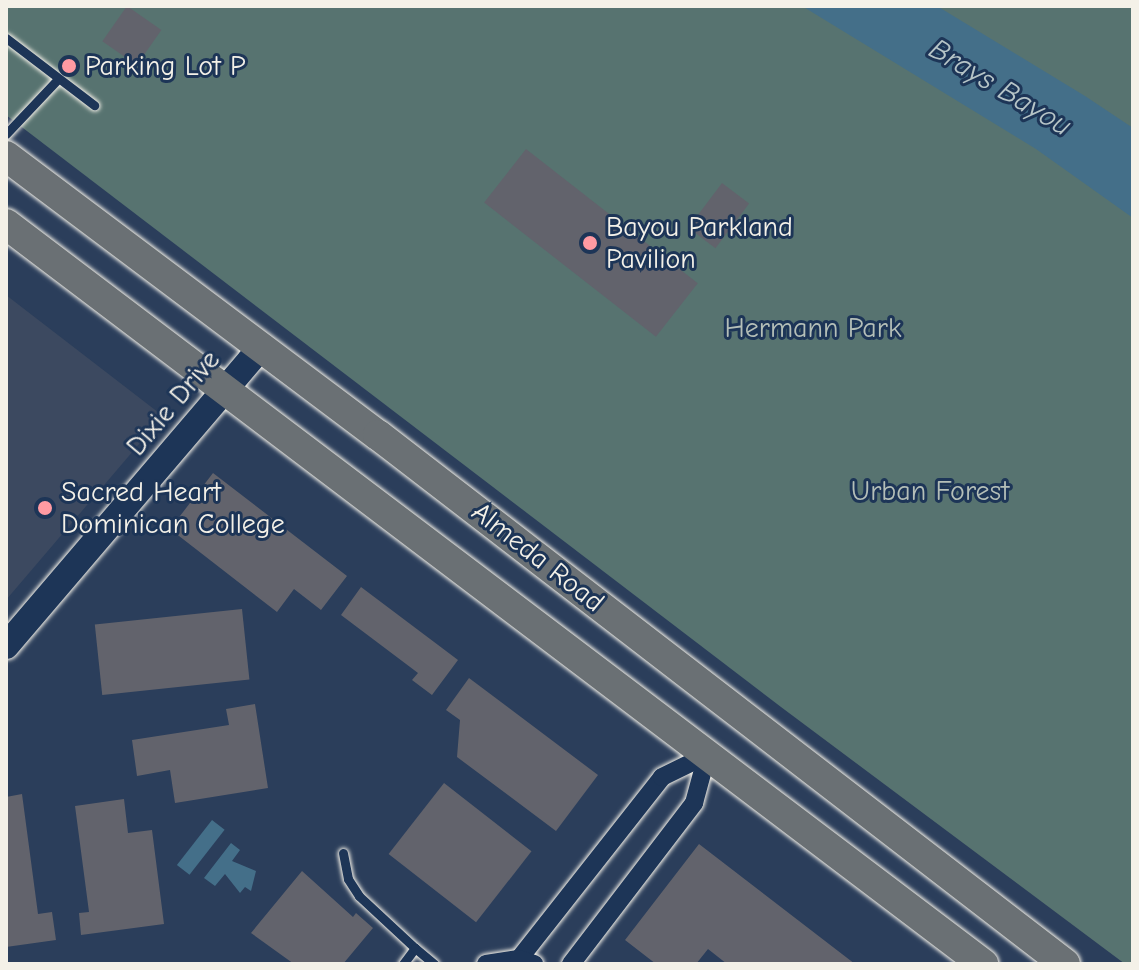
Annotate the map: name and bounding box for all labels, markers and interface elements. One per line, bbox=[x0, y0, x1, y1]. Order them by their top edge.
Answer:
water label: Brays Bayou bbox=[922, 31, 1078, 145]
place label: Parking Lot P bbox=[85, 49, 246, 83]
marker: Parking Lot P bbox=[60, 57, 78, 75]
place label: Bayou Parkland Pavilion bbox=[606, 210, 793, 276]
marker: Bayou Parkland Pavilion bbox=[581, 234, 599, 252]
park label: Hermann Park bbox=[725, 311, 901, 345]
street label: Dixie Drive bbox=[119, 343, 227, 463]
park label: Urban Forest bbox=[851, 474, 1009, 508]
place label: Sacred Heart Dominican College bbox=[61, 475, 285, 541]
street label: Almeda Road bbox=[465, 495, 611, 619]
marker: Sacred Heart Dominican College bbox=[36, 499, 54, 517]

